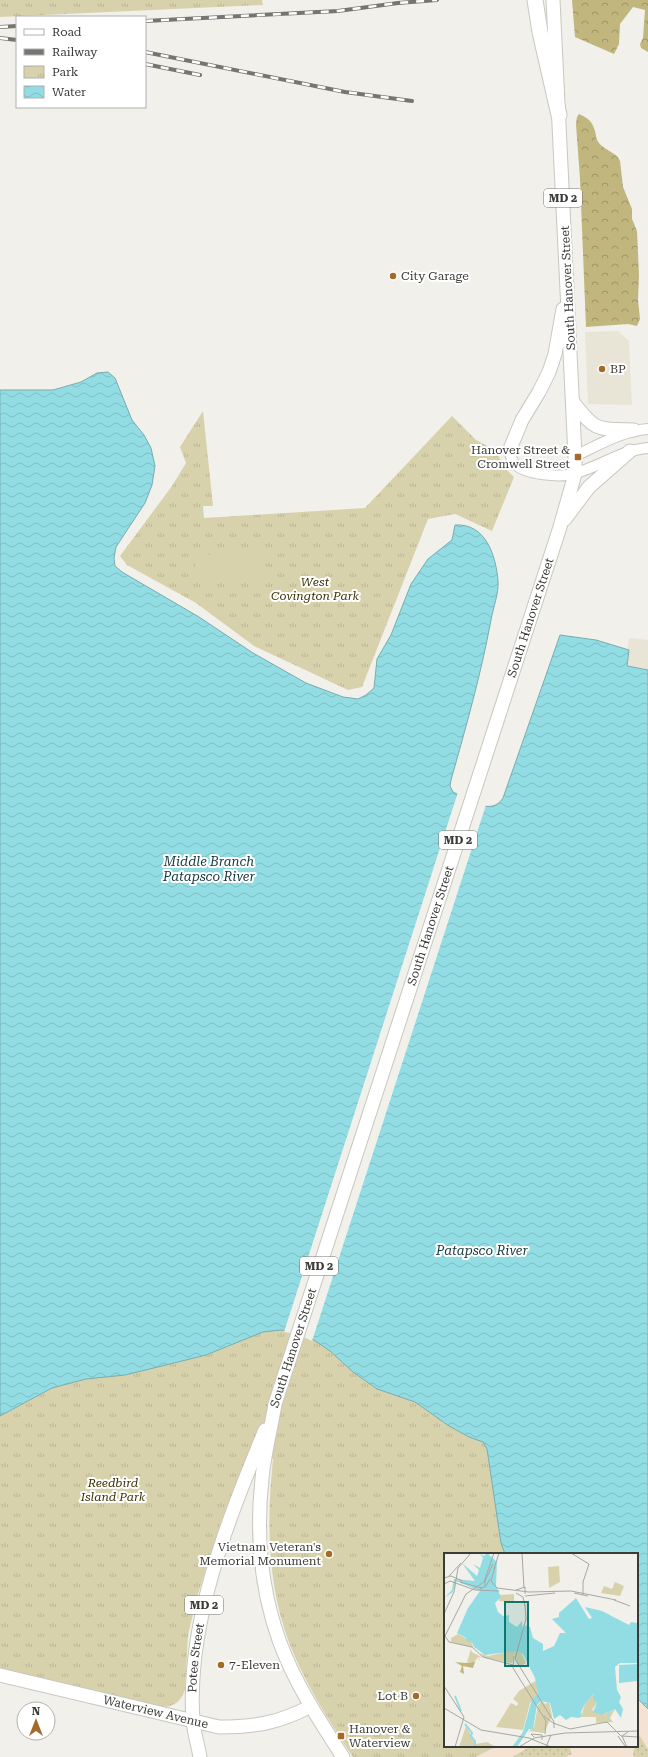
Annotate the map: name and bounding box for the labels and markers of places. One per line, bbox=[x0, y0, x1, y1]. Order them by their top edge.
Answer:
place label: City Garage bbox=[401, 269, 469, 283]
marker: City Garage bbox=[388, 271, 398, 281]
place label: BP bbox=[610, 362, 626, 376]
marker: BP bbox=[597, 364, 607, 374]
place label: Hanover Street & Cromwell Street bbox=[471, 443, 571, 471]
marker: Hanover Street & Cromwell Street bbox=[573, 452, 583, 462]
place label: Vietnam Veteran's Memorial Monument bbox=[199, 1540, 322, 1568]
marker: Vietnam Veteran's Memorial Monument bbox=[324, 1549, 334, 1559]
place label: 7-Eleven bbox=[229, 1658, 280, 1672]
marker: 7-Eleven bbox=[216, 1660, 226, 1670]
place label: Lot B bbox=[378, 1689, 408, 1703]
marker: Lot B bbox=[411, 1691, 421, 1701]
place label: Hanover & Waterview bbox=[349, 1722, 411, 1750]
marker: Hanover & Waterview bbox=[336, 1731, 346, 1741]

